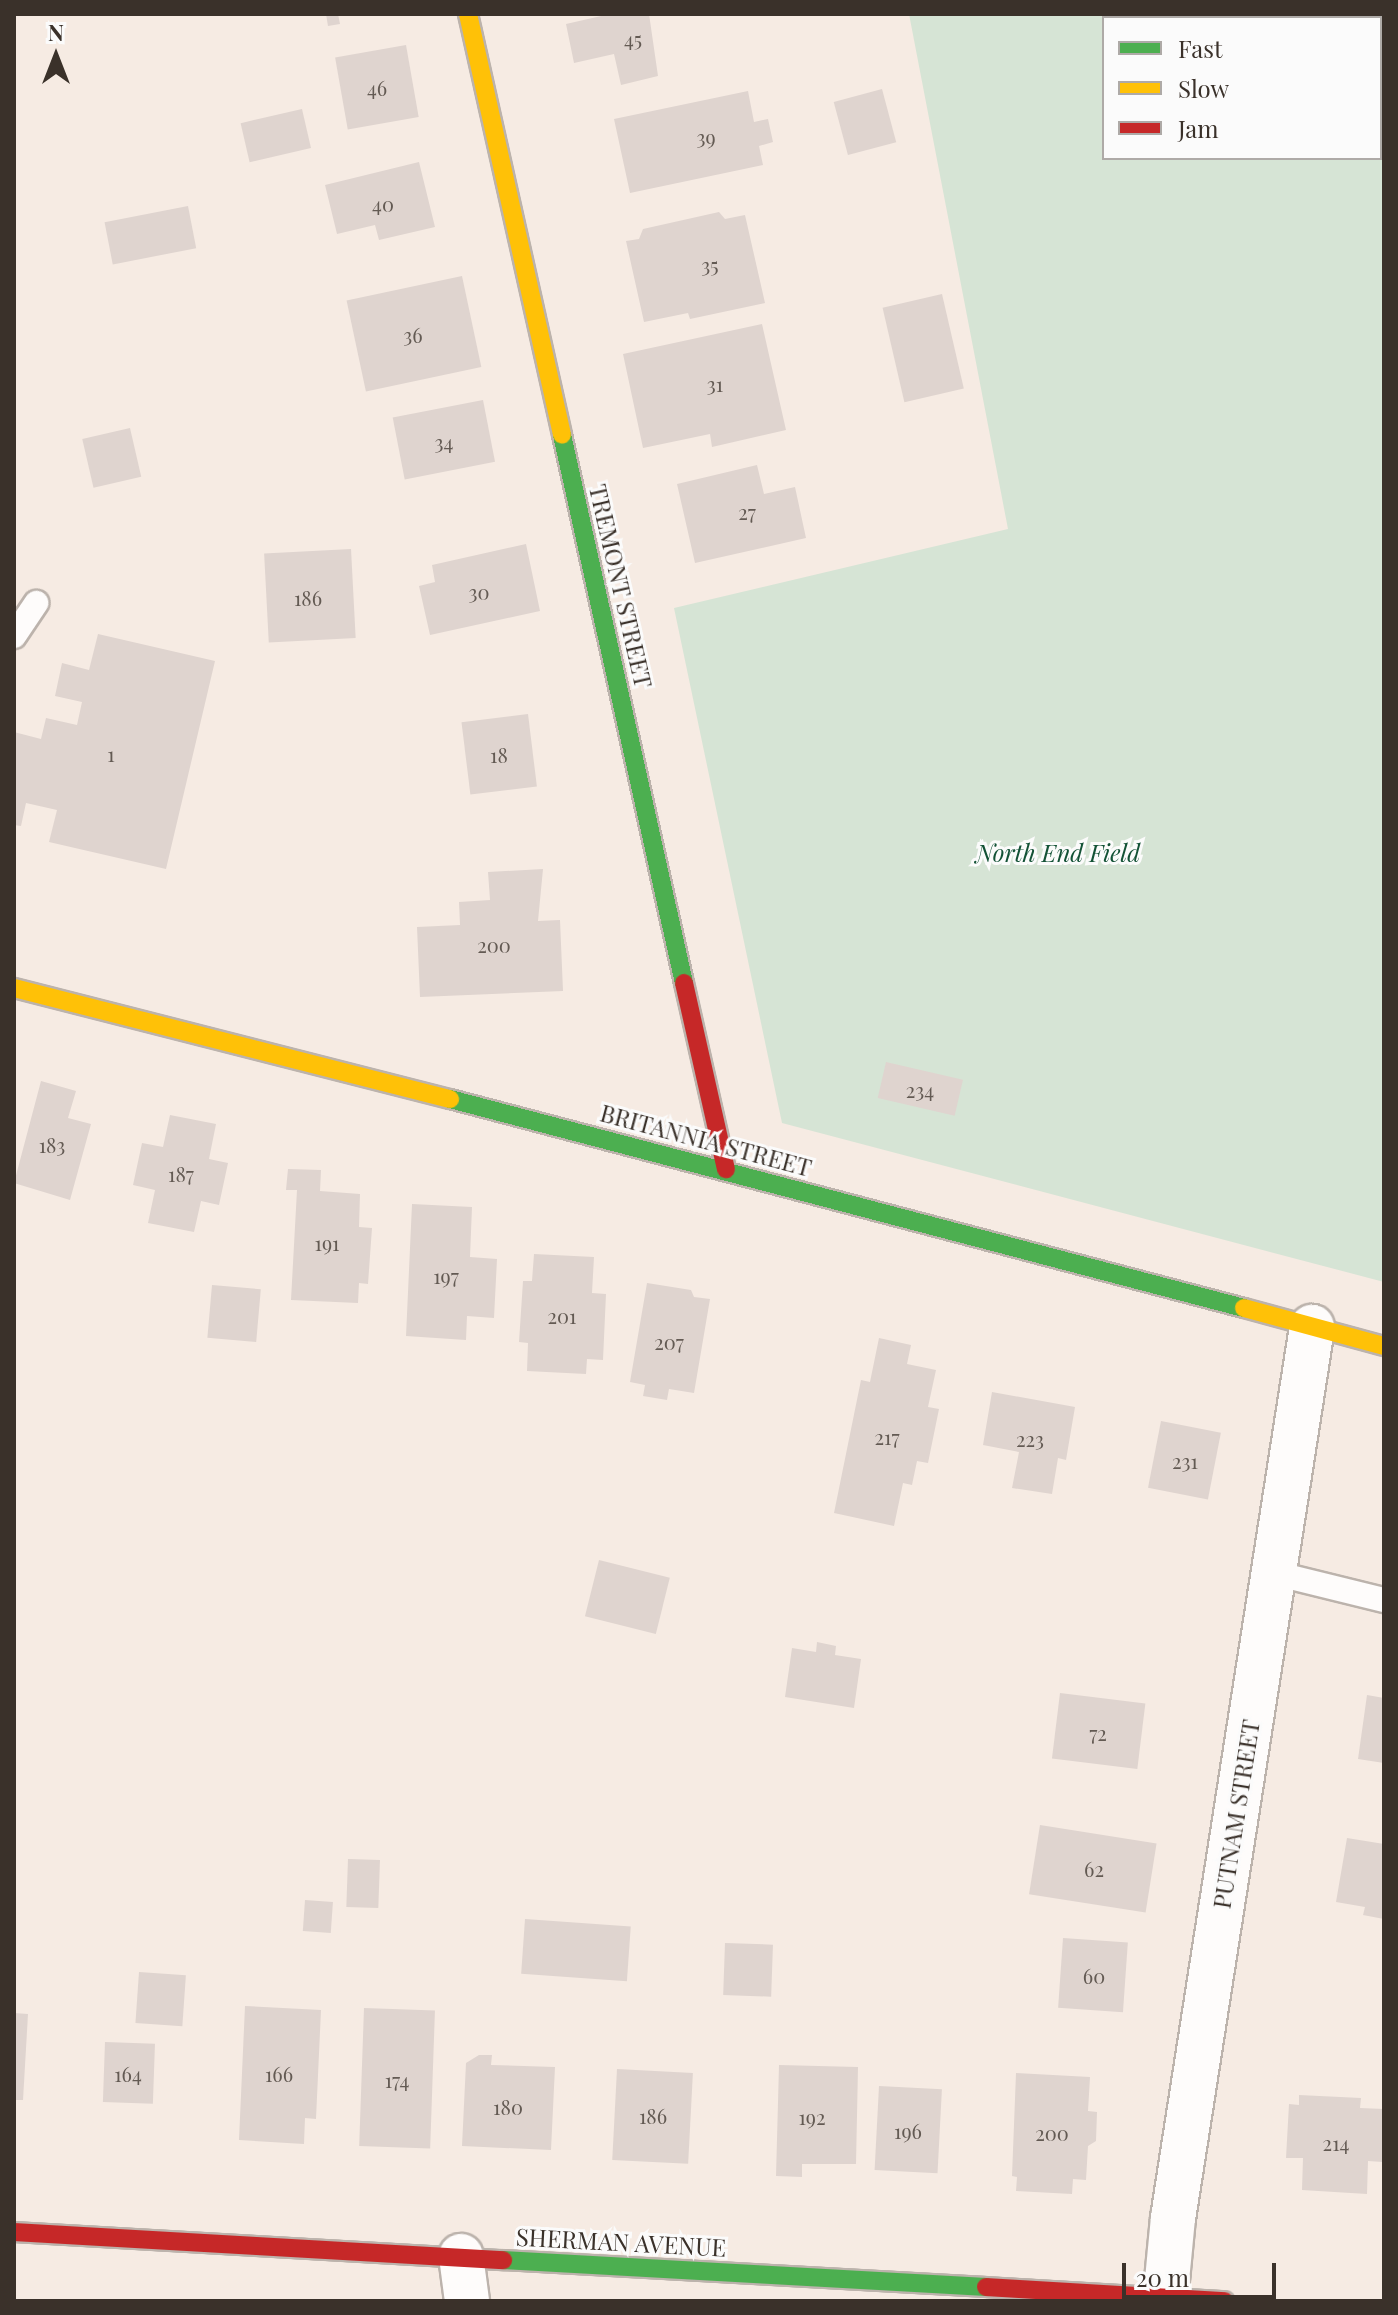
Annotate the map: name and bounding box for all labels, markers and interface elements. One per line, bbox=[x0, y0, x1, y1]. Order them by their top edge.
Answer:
north arrow bbox=[16, 16, 96, 96]
legend bbox=[1102, 16, 1382, 160]
text: N bbox=[48, 17, 64, 47]
house number: 45 bbox=[624, 26, 642, 50]
text: Fast bbox=[1178, 32, 1223, 64]
text: Slow bbox=[1178, 72, 1229, 104]
house number: 46 bbox=[367, 75, 387, 99]
text: Jam bbox=[1178, 112, 1219, 144]
house number: 39 bbox=[696, 124, 716, 148]
house number: 40 bbox=[372, 191, 394, 215]
house number: 35 bbox=[701, 252, 719, 276]
house number: 36 bbox=[403, 322, 423, 346]
house number: 31 bbox=[707, 371, 723, 395]
house number: 34 bbox=[435, 429, 453, 453]
street label: TREMONT STREET bbox=[583, 481, 659, 691]
house number: 27 bbox=[738, 499, 756, 523]
house number: 30 bbox=[468, 579, 490, 603]
house number: 186 bbox=[294, 585, 322, 609]
house number: 1 bbox=[107, 741, 115, 765]
house number: 18 bbox=[490, 742, 508, 766]
park label: North End Field bbox=[976, 839, 1140, 867]
house number: 200 bbox=[477, 932, 511, 956]
house number: 234 bbox=[906, 1077, 934, 1101]
street label: BRITANNIA STREET bbox=[597, 1098, 815, 1182]
house number: 183 bbox=[39, 1132, 65, 1156]
house number: 187 bbox=[168, 1161, 194, 1185]
house number: 191 bbox=[315, 1230, 339, 1254]
house number: 197 bbox=[433, 1263, 459, 1287]
house number: 201 bbox=[548, 1303, 576, 1327]
house number: 207 bbox=[654, 1329, 684, 1353]
house number: 217 bbox=[874, 1424, 900, 1448]
house number: 223 bbox=[1016, 1426, 1044, 1450]
house number: 231 bbox=[1172, 1448, 1198, 1472]
street label: PUTNAM STREET bbox=[1207, 1717, 1265, 1911]
house number: 72 bbox=[1089, 1720, 1107, 1744]
house number: 62 bbox=[1084, 1856, 1104, 1880]
house number: 60 bbox=[1083, 1963, 1105, 1987]
house number: 164 bbox=[114, 2061, 142, 2085]
house number: 166 bbox=[265, 2061, 293, 2085]
house number: 174 bbox=[385, 2067, 409, 2091]
house number: 180 bbox=[493, 2094, 523, 2118]
house number: 186 bbox=[639, 2103, 667, 2127]
house number: 192 bbox=[798, 2104, 826, 2128]
house number: 196 bbox=[894, 2118, 922, 2142]
house number: 200 bbox=[1035, 2120, 1069, 2144]
house number: 214 bbox=[1323, 2130, 1349, 2154]
street label: SHERMAN AVENUE bbox=[515, 2222, 727, 2262]
scale bar bbox=[1126, 2247, 1280, 2297]
text: 20 m bbox=[1136, 2261, 1189, 2293]

